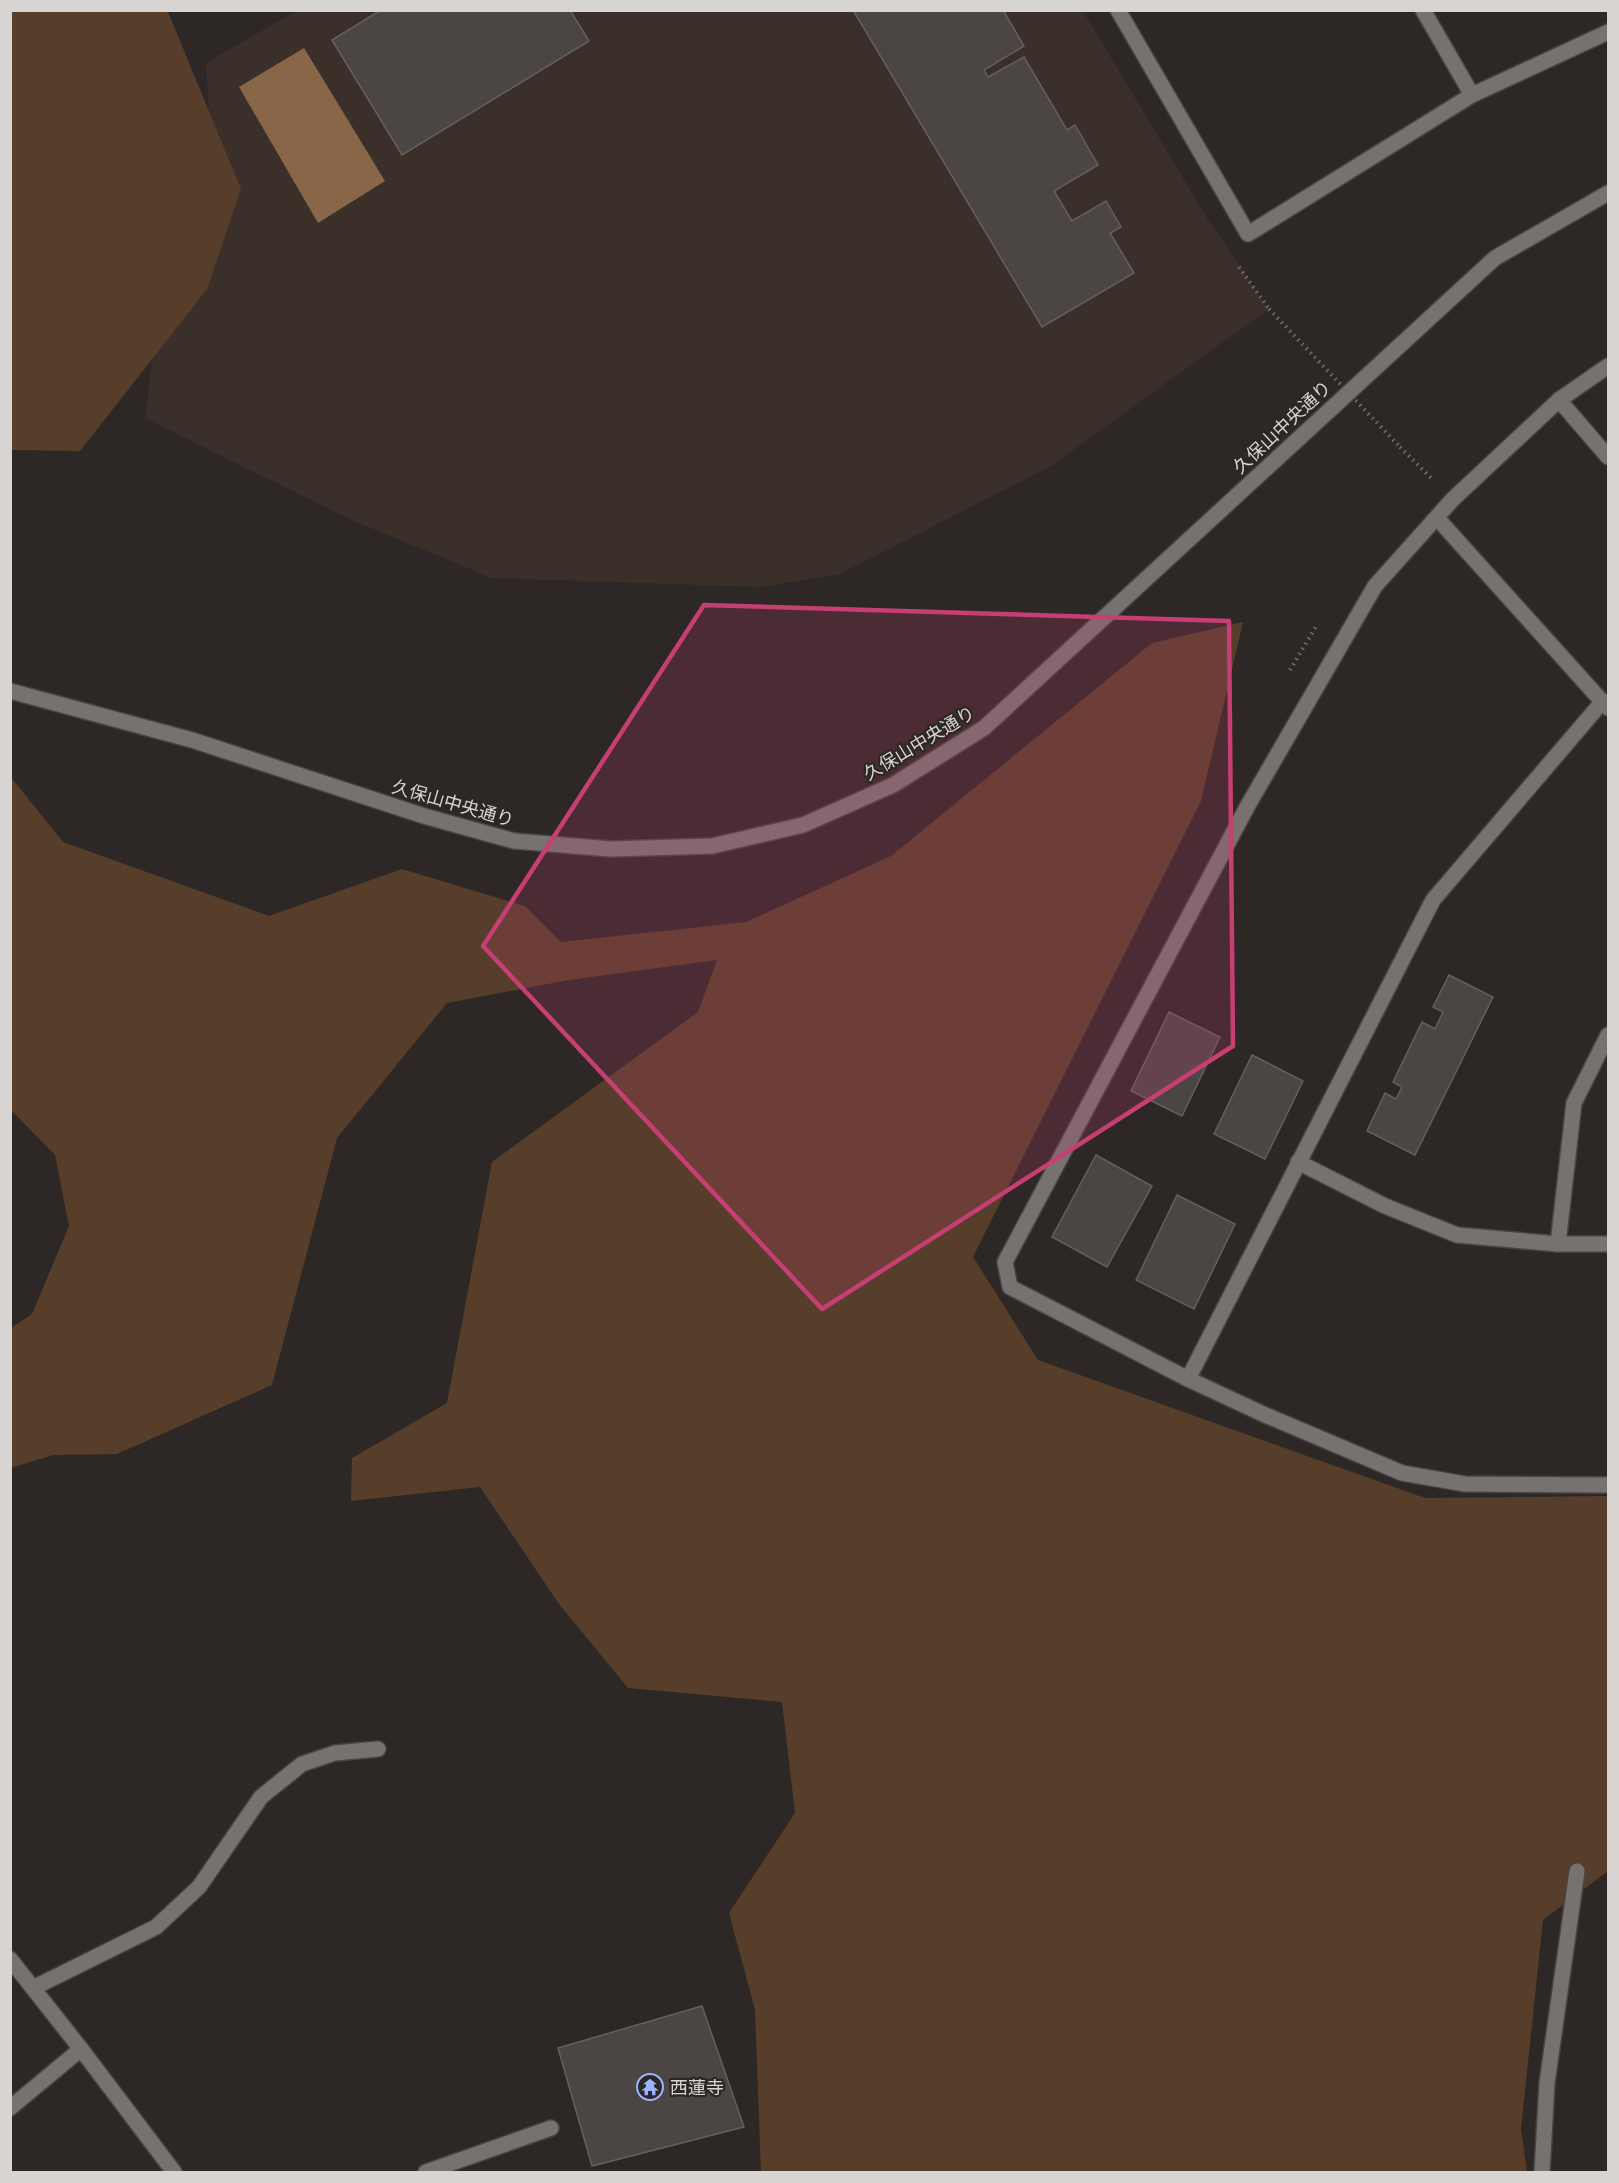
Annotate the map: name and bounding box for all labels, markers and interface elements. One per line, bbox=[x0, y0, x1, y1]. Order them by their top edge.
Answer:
street label: 久保山中央通り bbox=[1229, 376, 1335, 478]
street label: 久保山中央通り bbox=[860, 702, 978, 784]
street label: 久保山中央通り bbox=[390, 776, 516, 830]
temple icon: 西蓮寺 bbox=[635, 2072, 665, 2102]
place label: 西蓮寺 bbox=[670, 2077, 724, 2098]

